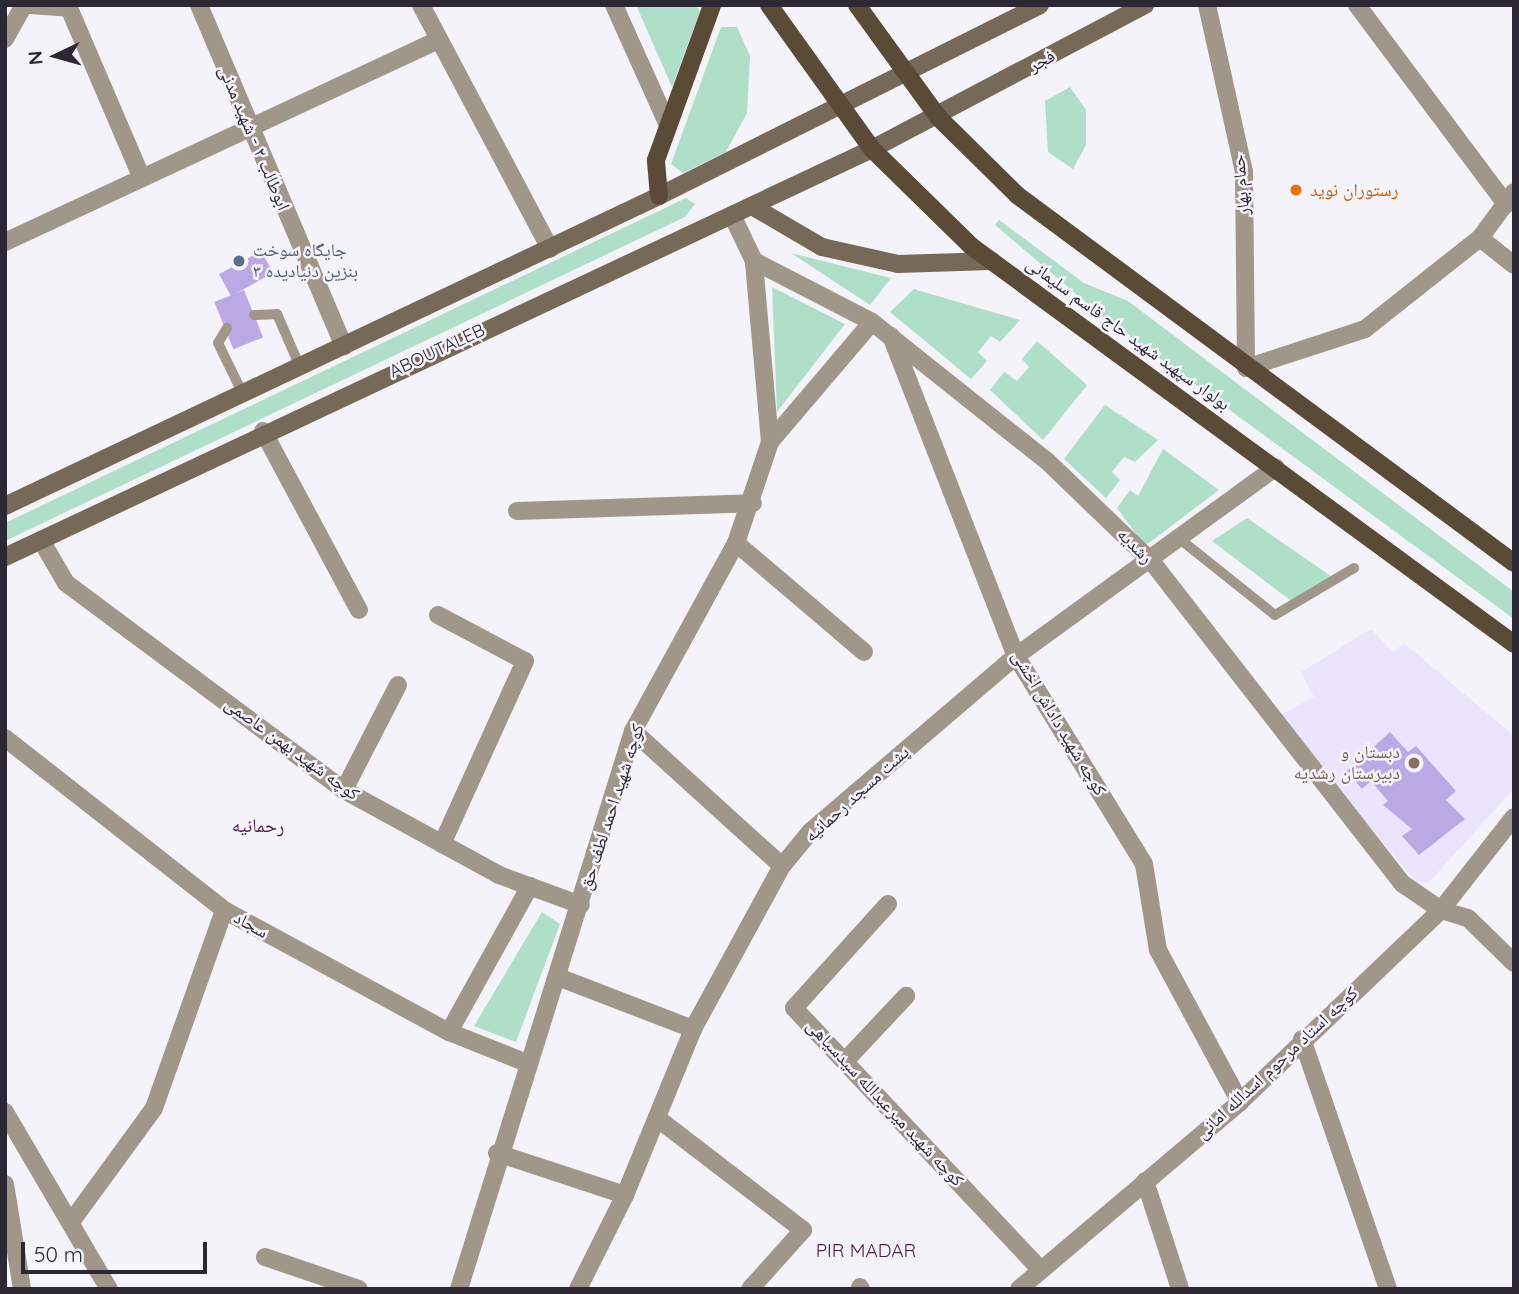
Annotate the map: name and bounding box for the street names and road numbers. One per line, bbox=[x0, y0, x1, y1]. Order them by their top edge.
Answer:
street label: فجر bbox=[1025, 45, 1059, 77]
street label: ابوطالب ۲ - شهید مدنی bbox=[214, 62, 294, 214]
street label: حمام بهار bbox=[1228, 154, 1254, 216]
street label: بولوار سپهبد شهید حاج قاسم سلیمانی bbox=[1022, 253, 1234, 415]
street label: ABOUTALEB bbox=[386, 319, 488, 383]
street label: رشدیه bbox=[1113, 524, 1157, 568]
street label: کوچه شهید داداش اخشی bbox=[1007, 646, 1111, 800]
street label: کوچه شهید بهمن عاصمی bbox=[220, 693, 364, 805]
street label: کوچه شهید احمد لطف حق bbox=[575, 721, 649, 893]
street label: پشت مسجد رحمانیه bbox=[800, 741, 914, 847]
street label: سجاد bbox=[230, 907, 272, 943]
street label: کوچه استاد مرحوم اسدالله امانی bbox=[1192, 982, 1362, 1144]
street label: کوچه شهید میرعبدالله سیدسیاهی bbox=[802, 1015, 968, 1191]

